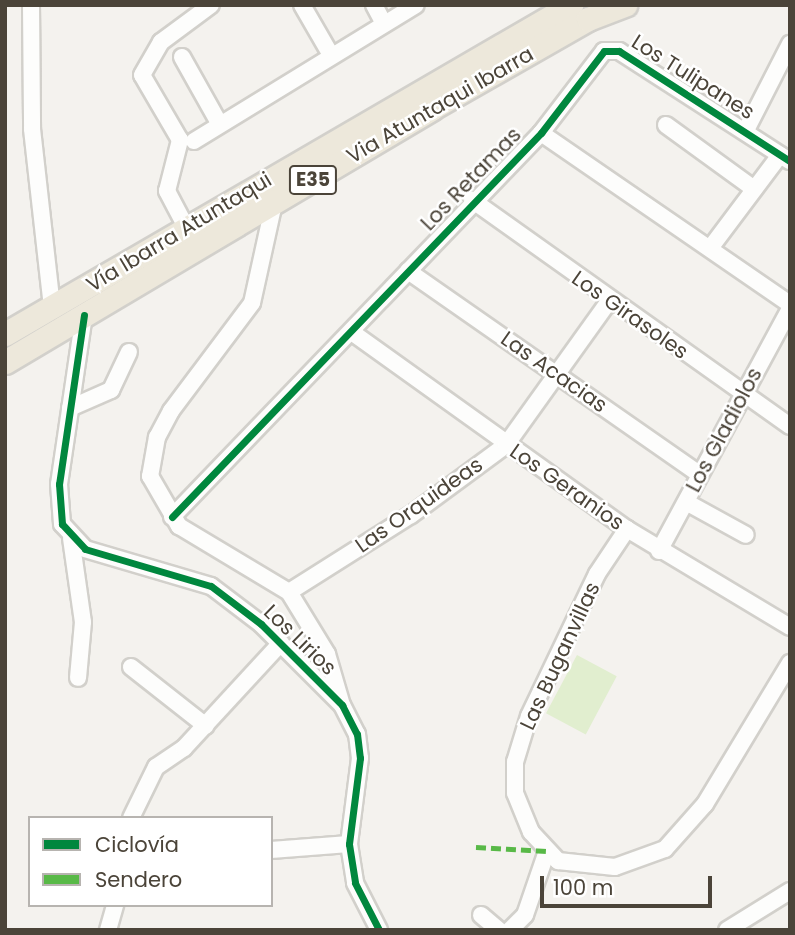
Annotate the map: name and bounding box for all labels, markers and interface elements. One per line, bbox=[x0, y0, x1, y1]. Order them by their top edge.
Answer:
street label: Los Tulipanes bbox=[627, 29, 759, 125]
street label: Via Atuntaqui Ibarra bbox=[342, 41, 538, 169]
street label: Los Retamas bbox=[416, 122, 526, 236]
road number: E35 bbox=[288, 164, 338, 196]
street label: Vía Ibarra Atuntaqui bbox=[82, 167, 276, 297]
street label: Los Girasoles bbox=[567, 266, 693, 364]
street label: Las Acacias bbox=[496, 326, 612, 418]
street label: Los Gladiolos bbox=[681, 364, 767, 496]
street label: Los Geranios bbox=[505, 438, 629, 536]
street label: Las Orquideas bbox=[351, 452, 487, 558]
street label: Las Buganvillas bbox=[515, 578, 605, 734]
street label: Los Lirios bbox=[259, 599, 341, 681]
legend bbox=[28, 816, 273, 907]
text: Ciclovía bbox=[95, 830, 179, 859]
scale bar bbox=[543, 862, 714, 906]
text: Sendero bbox=[95, 865, 182, 894]
text: 100 m bbox=[553, 873, 613, 902]

